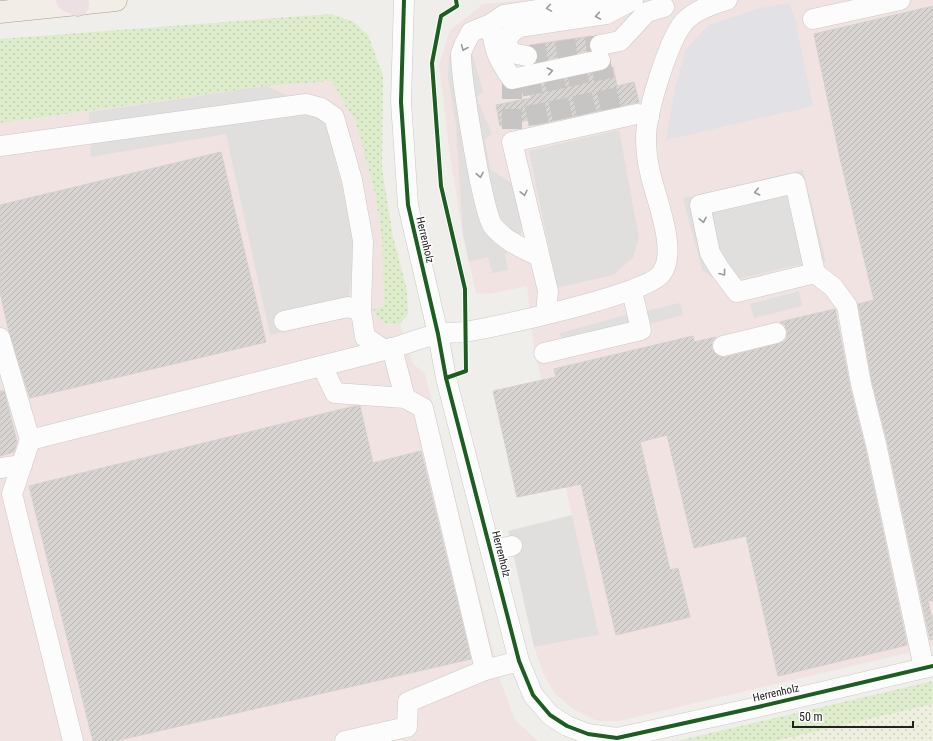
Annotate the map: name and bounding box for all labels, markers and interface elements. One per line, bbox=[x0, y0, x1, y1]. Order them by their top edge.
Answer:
one-way arrow bbox=[546, 3, 552, 12]
one-way arrow bbox=[594, 11, 601, 19]
one-way arrow bbox=[461, 43, 469, 51]
one-way arrow bbox=[546, 67, 553, 75]
one-way arrow bbox=[475, 172, 484, 179]
one-way arrow bbox=[754, 187, 761, 196]
one-way arrow bbox=[520, 190, 528, 197]
street label: Herrenholz bbox=[413, 216, 437, 265]
one-way arrow bbox=[698, 216, 706, 223]
one-way arrow bbox=[718, 268, 725, 275]
street label: Herrenholz bbox=[489, 530, 513, 579]
street label: Herrenholz bbox=[752, 681, 801, 705]
scale bar bbox=[793, 703, 913, 729]
text: 50 m bbox=[799, 710, 823, 724]

